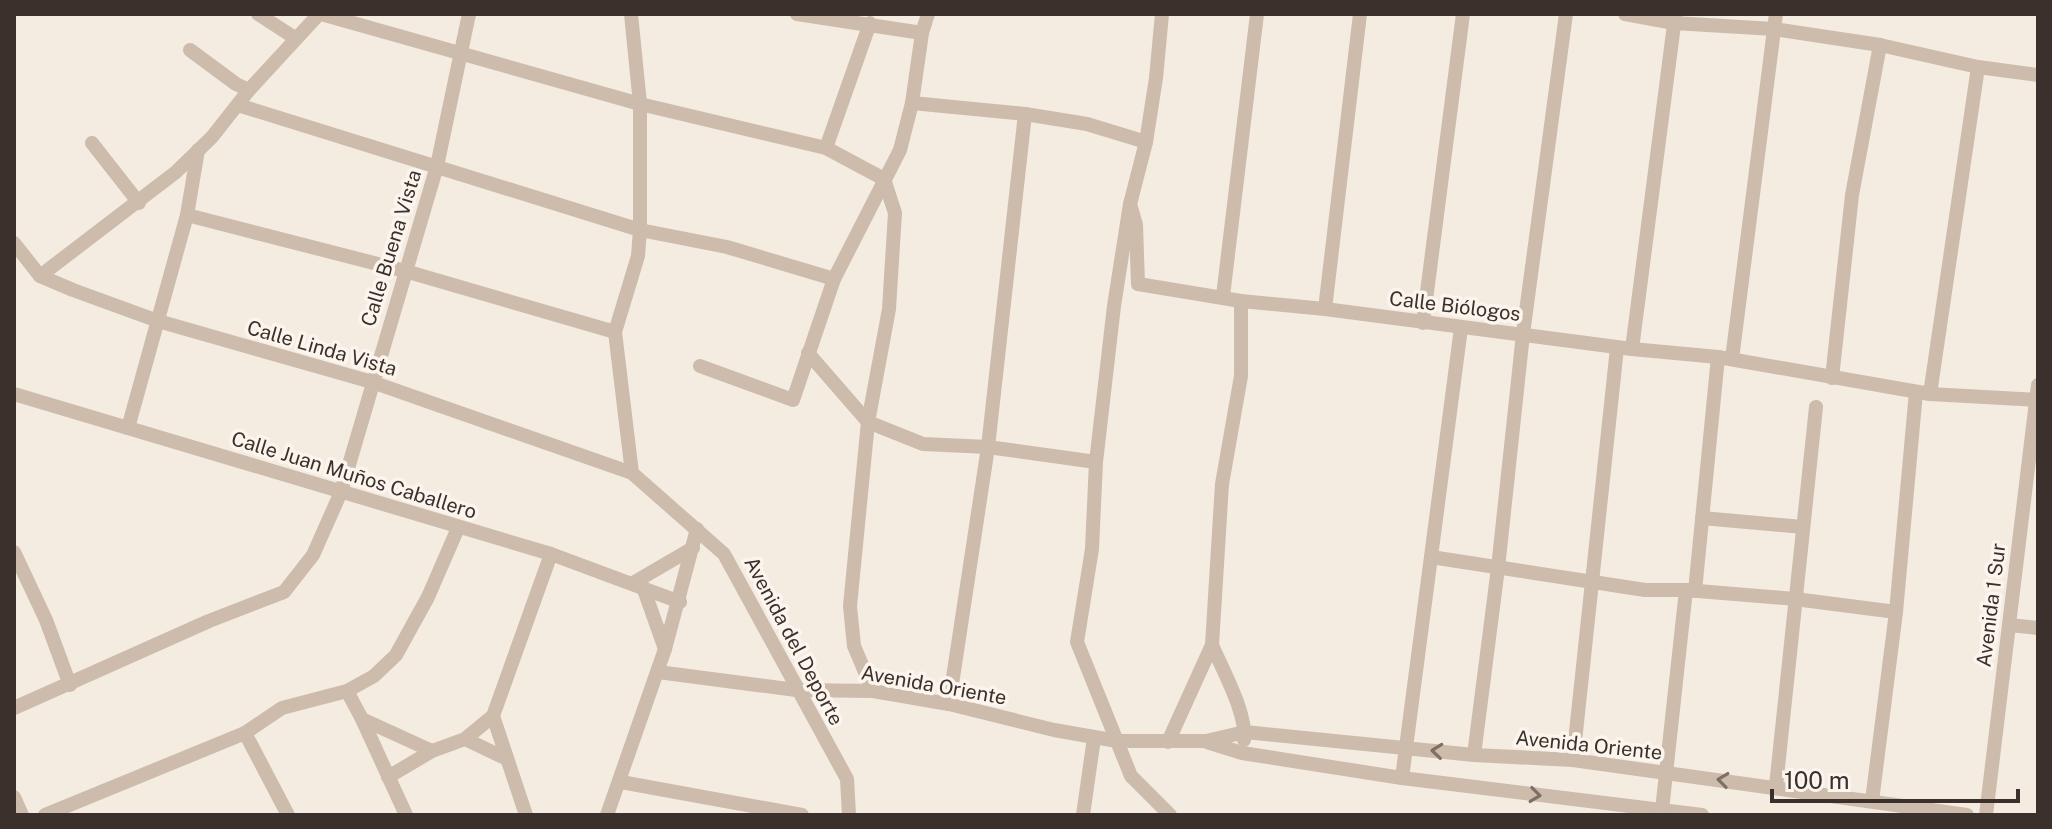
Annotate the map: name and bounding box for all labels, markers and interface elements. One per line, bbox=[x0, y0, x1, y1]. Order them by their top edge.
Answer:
street label: Calle Buena Vista bbox=[356, 167, 426, 329]
street label: Calle Biólogos bbox=[1388, 286, 1522, 326]
street label: Calle Linda Vista bbox=[244, 315, 400, 381]
street label: Calle Juan Muños Caballero bbox=[228, 426, 480, 524]
street label: Avenida 1 Sur bbox=[1972, 542, 2011, 668]
street label: Avenida del Deporte bbox=[739, 553, 849, 729]
street label: Avenida Oriente bbox=[859, 660, 1009, 710]
street label: Avenida Oriente bbox=[1515, 725, 1663, 765]
one-way arrow bbox=[1430, 743, 1443, 760]
scale bar bbox=[1772, 753, 2018, 803]
text: 100 m bbox=[1784, 766, 1850, 794]
one-way arrow bbox=[1716, 772, 1730, 789]
one-way arrow bbox=[1529, 786, 1542, 803]

